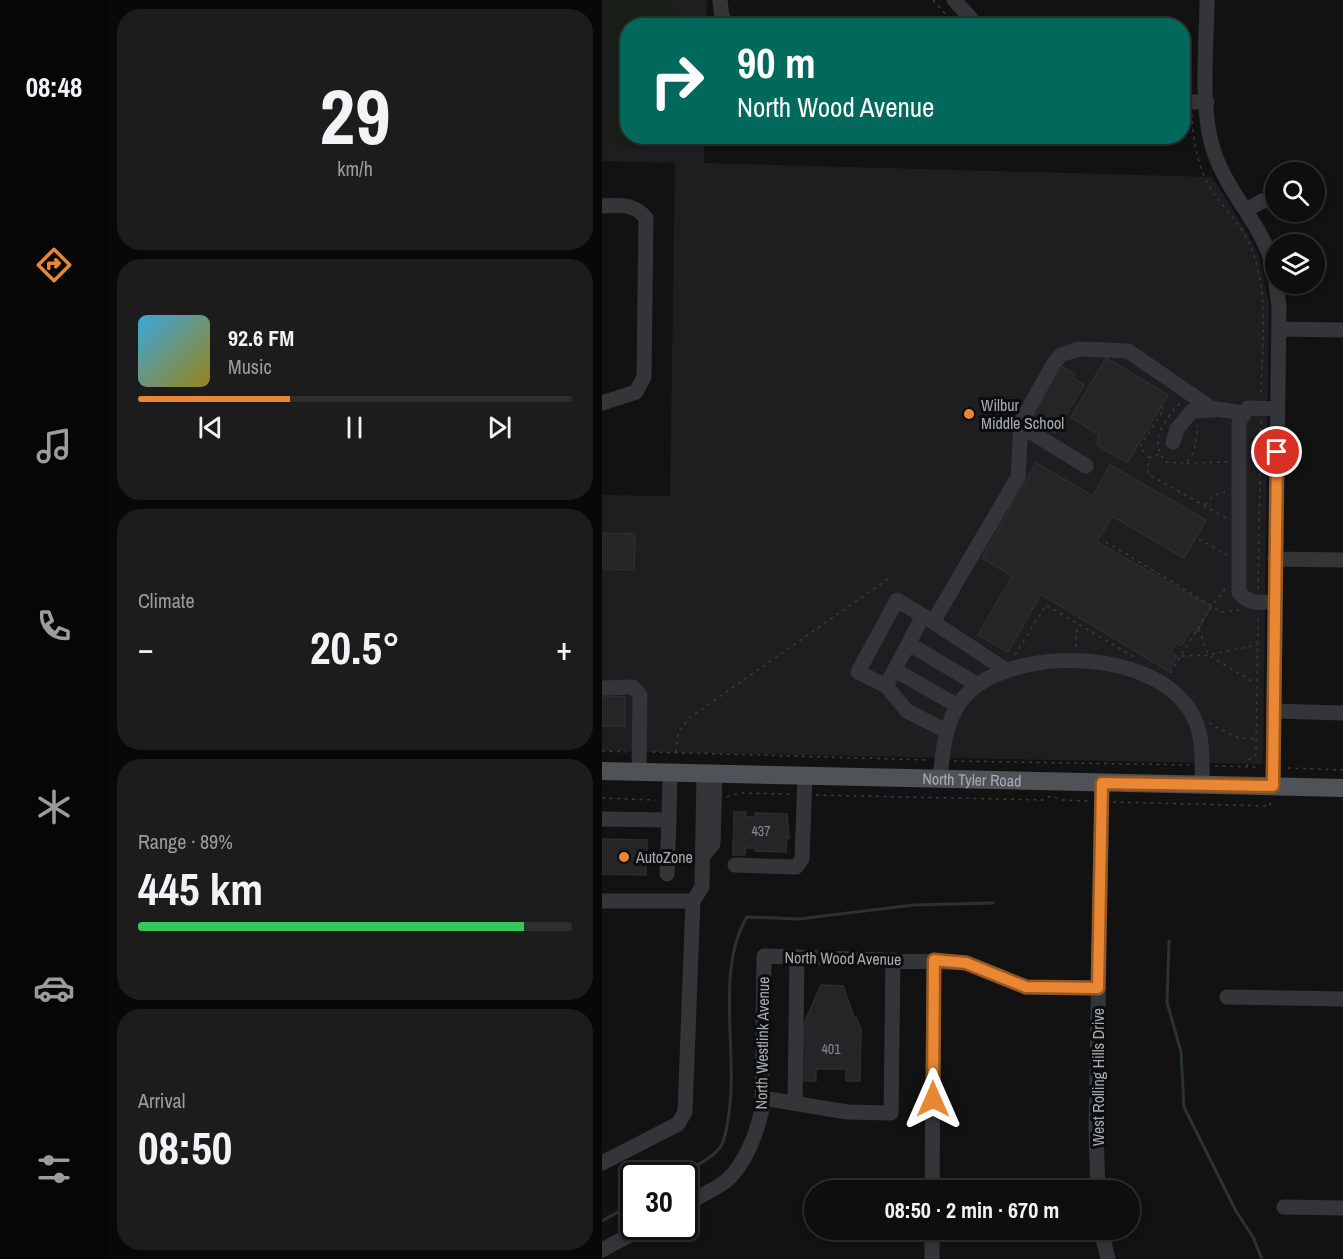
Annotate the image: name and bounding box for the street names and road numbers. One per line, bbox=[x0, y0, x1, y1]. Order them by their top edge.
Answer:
street label: North Tyler Road bbox=[922, 767, 1022, 792]
street label: North Wood Avenue bbox=[784, 946, 902, 970]
street label: North Westlink Avenue bbox=[750, 976, 774, 1110]
street label: West Rolling Hills Drive bbox=[1087, 1008, 1109, 1146]

